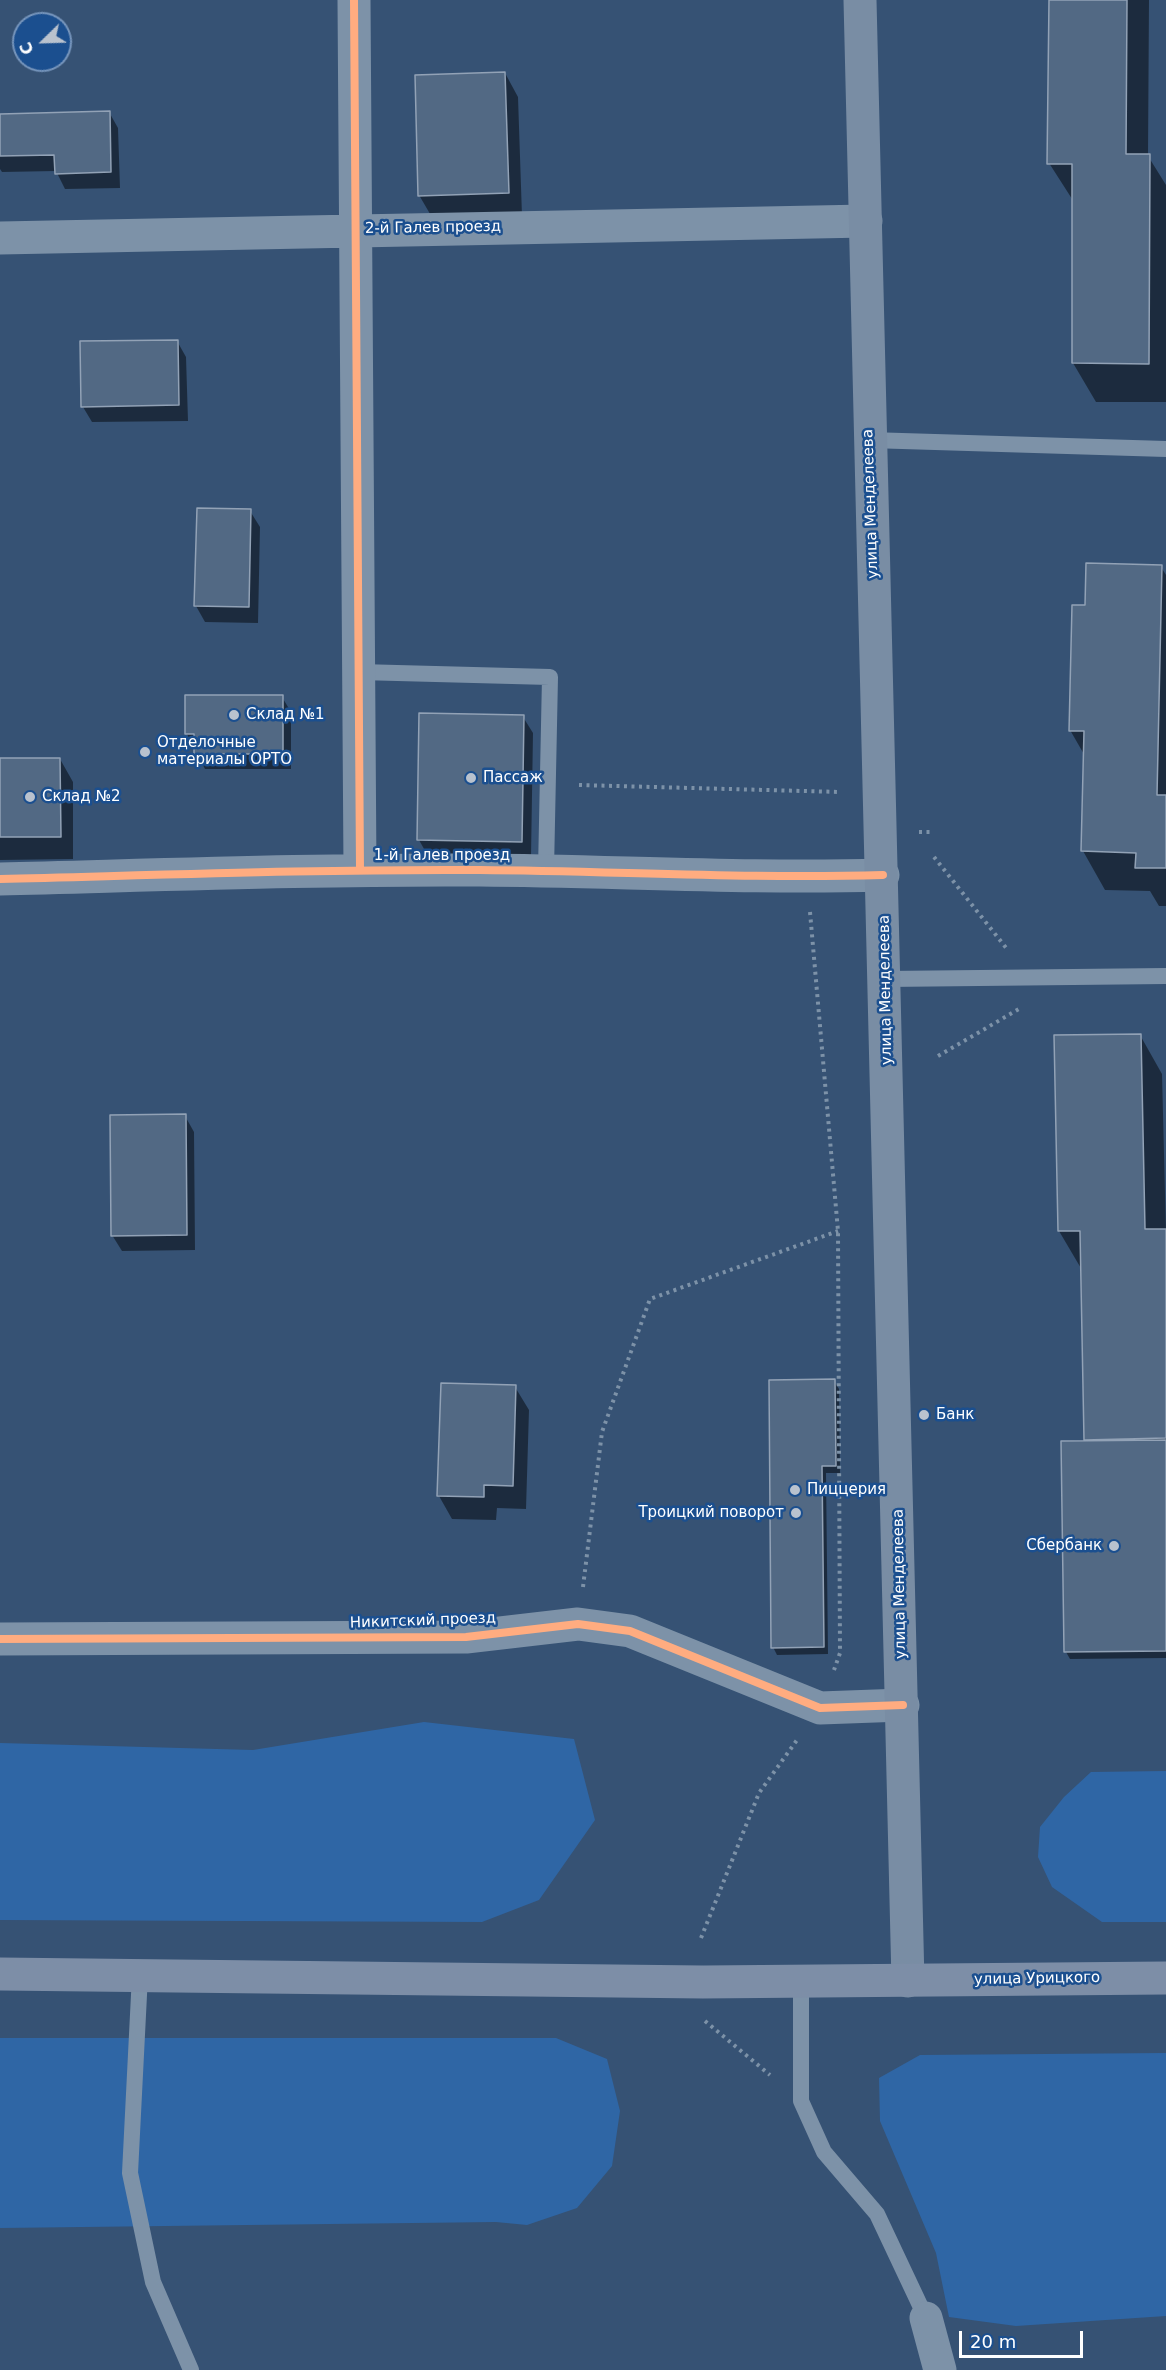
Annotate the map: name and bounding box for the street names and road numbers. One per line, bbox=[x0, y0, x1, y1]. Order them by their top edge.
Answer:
street label: 2-й Галев проезд bbox=[365, 218, 501, 238]
street label: улица Менделеева bbox=[859, 429, 883, 579]
street label: 1-й Галев проезд bbox=[374, 847, 510, 865]
street label: улица Менделеева bbox=[876, 915, 896, 1065]
street label: улица Менделеева bbox=[890, 1509, 910, 1659]
street label: Никитский проезд bbox=[350, 1609, 496, 1633]
street label: улица Урицкого bbox=[974, 1969, 1100, 1989]

